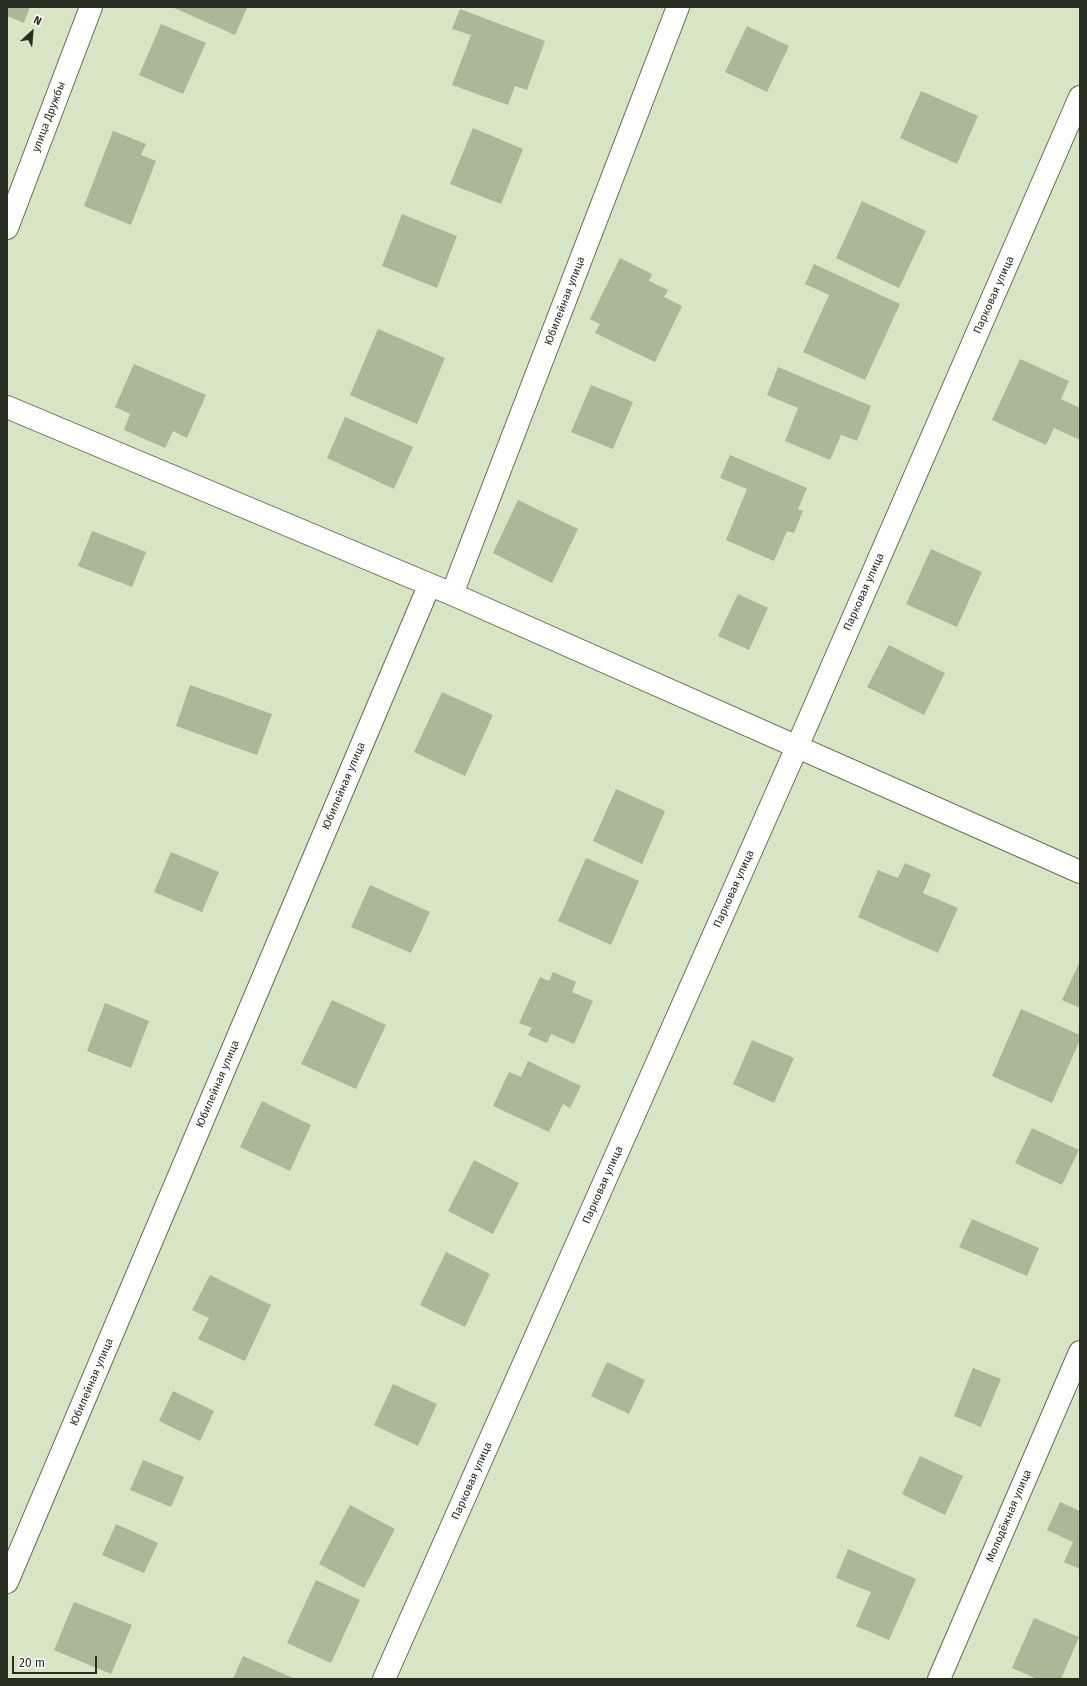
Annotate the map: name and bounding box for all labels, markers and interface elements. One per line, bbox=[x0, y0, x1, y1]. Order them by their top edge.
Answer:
north arrow bbox=[12, 12, 52, 52]
text: N bbox=[31, 13, 44, 28]
street label: улица Дружбы bbox=[29, 80, 69, 154]
street label: Парковая улица bbox=[971, 254, 1017, 336]
street label: Юбилейная улица bbox=[542, 255, 588, 347]
street label: Парковая улица bbox=[841, 551, 887, 633]
street label: Юбилейная улица bbox=[320, 740, 368, 832]
street label: Парковая улица bbox=[711, 848, 757, 930]
street label: Юбилейная улица bbox=[194, 1038, 242, 1130]
street label: Парковая улица bbox=[580, 1144, 626, 1226]
street label: Юбилейная улица bbox=[68, 1336, 116, 1428]
street label: Парковая улица bbox=[449, 1440, 495, 1522]
street label: Молодёжная улица bbox=[983, 1468, 1035, 1564]
scale bar bbox=[14, 1648, 99, 1674]
text: 20 m bbox=[19, 1656, 45, 1670]

